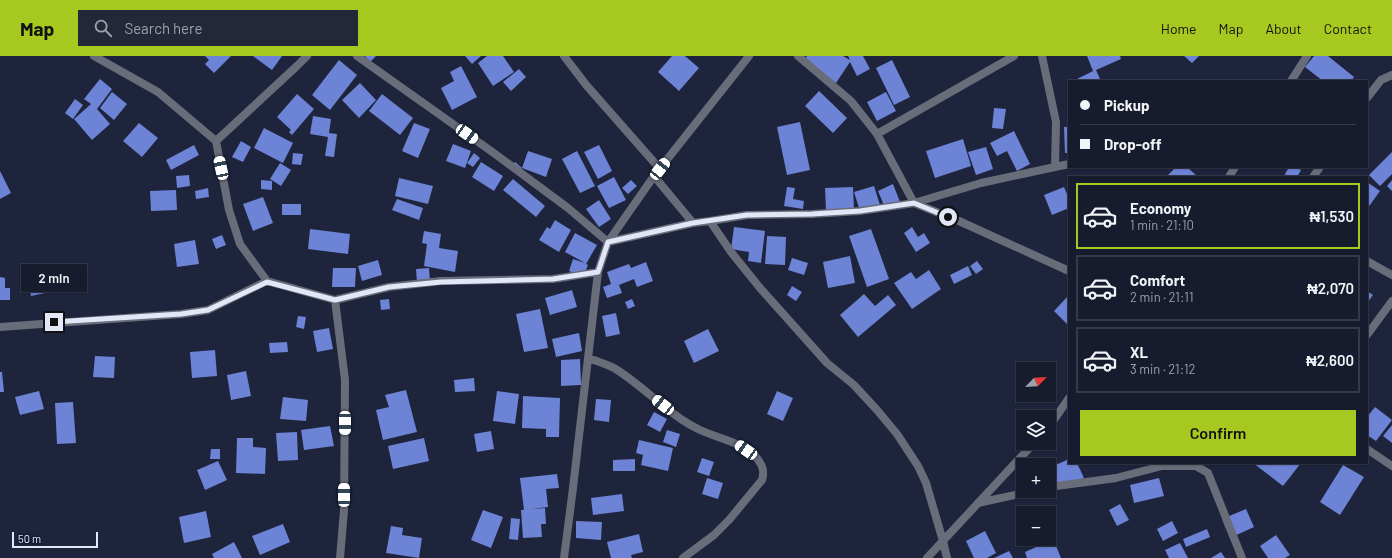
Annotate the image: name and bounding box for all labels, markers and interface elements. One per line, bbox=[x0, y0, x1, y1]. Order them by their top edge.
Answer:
search box bbox=[78, 10, 358, 46]
text: Map bbox=[20, 17, 54, 40]
icon: search bbox=[92, 17, 114, 39]
text: Search here bbox=[124, 19, 202, 37]
text: Home bbox=[1161, 20, 1197, 37]
text: Map bbox=[1219, 20, 1243, 37]
text: About bbox=[1265, 20, 1302, 37]
text: Contact bbox=[1324, 20, 1372, 37]
text: Pickup bbox=[1104, 96, 1150, 114]
car bbox=[454, 122, 480, 146]
text: Drop-off bbox=[1104, 135, 1162, 153]
car bbox=[213, 155, 229, 181]
car bbox=[648, 156, 672, 182]
icon: car bbox=[1082, 198, 1118, 234]
text: Economy bbox=[1130, 199, 1191, 217]
text: ₦1,530 bbox=[1309, 207, 1354, 225]
route start bbox=[939, 208, 957, 226]
text: 1 min · 21:10 bbox=[1130, 217, 1194, 233]
callout: 2 min bbox=[21, 264, 87, 292]
text: 2 min bbox=[39, 270, 69, 286]
icon: car bbox=[1082, 270, 1118, 306]
text: Comfort bbox=[1130, 271, 1185, 289]
text: ₦2,070 bbox=[1307, 279, 1354, 297]
text: 2 min · 21:11 bbox=[1130, 289, 1193, 305]
route end bbox=[45, 313, 63, 331]
icon: car bbox=[1082, 342, 1118, 378]
text: XL bbox=[1130, 343, 1148, 361]
text: ₦2,600 bbox=[1306, 351, 1354, 369]
text: 3 min · 21:12 bbox=[1130, 361, 1196, 377]
north arrow bbox=[1016, 362, 1056, 402]
map controls bbox=[1016, 362, 1056, 546]
car bbox=[650, 393, 676, 417]
button: layers bbox=[1016, 410, 1056, 450]
button: Confirm bbox=[1080, 410, 1356, 456]
car bbox=[339, 411, 351, 435]
car bbox=[733, 438, 759, 462]
button: + bbox=[1016, 458, 1056, 498]
car bbox=[338, 483, 350, 507]
button: − bbox=[1016, 506, 1056, 546]
scale bar bbox=[12, 530, 98, 549]
text: 50 m bbox=[18, 532, 41, 545]

